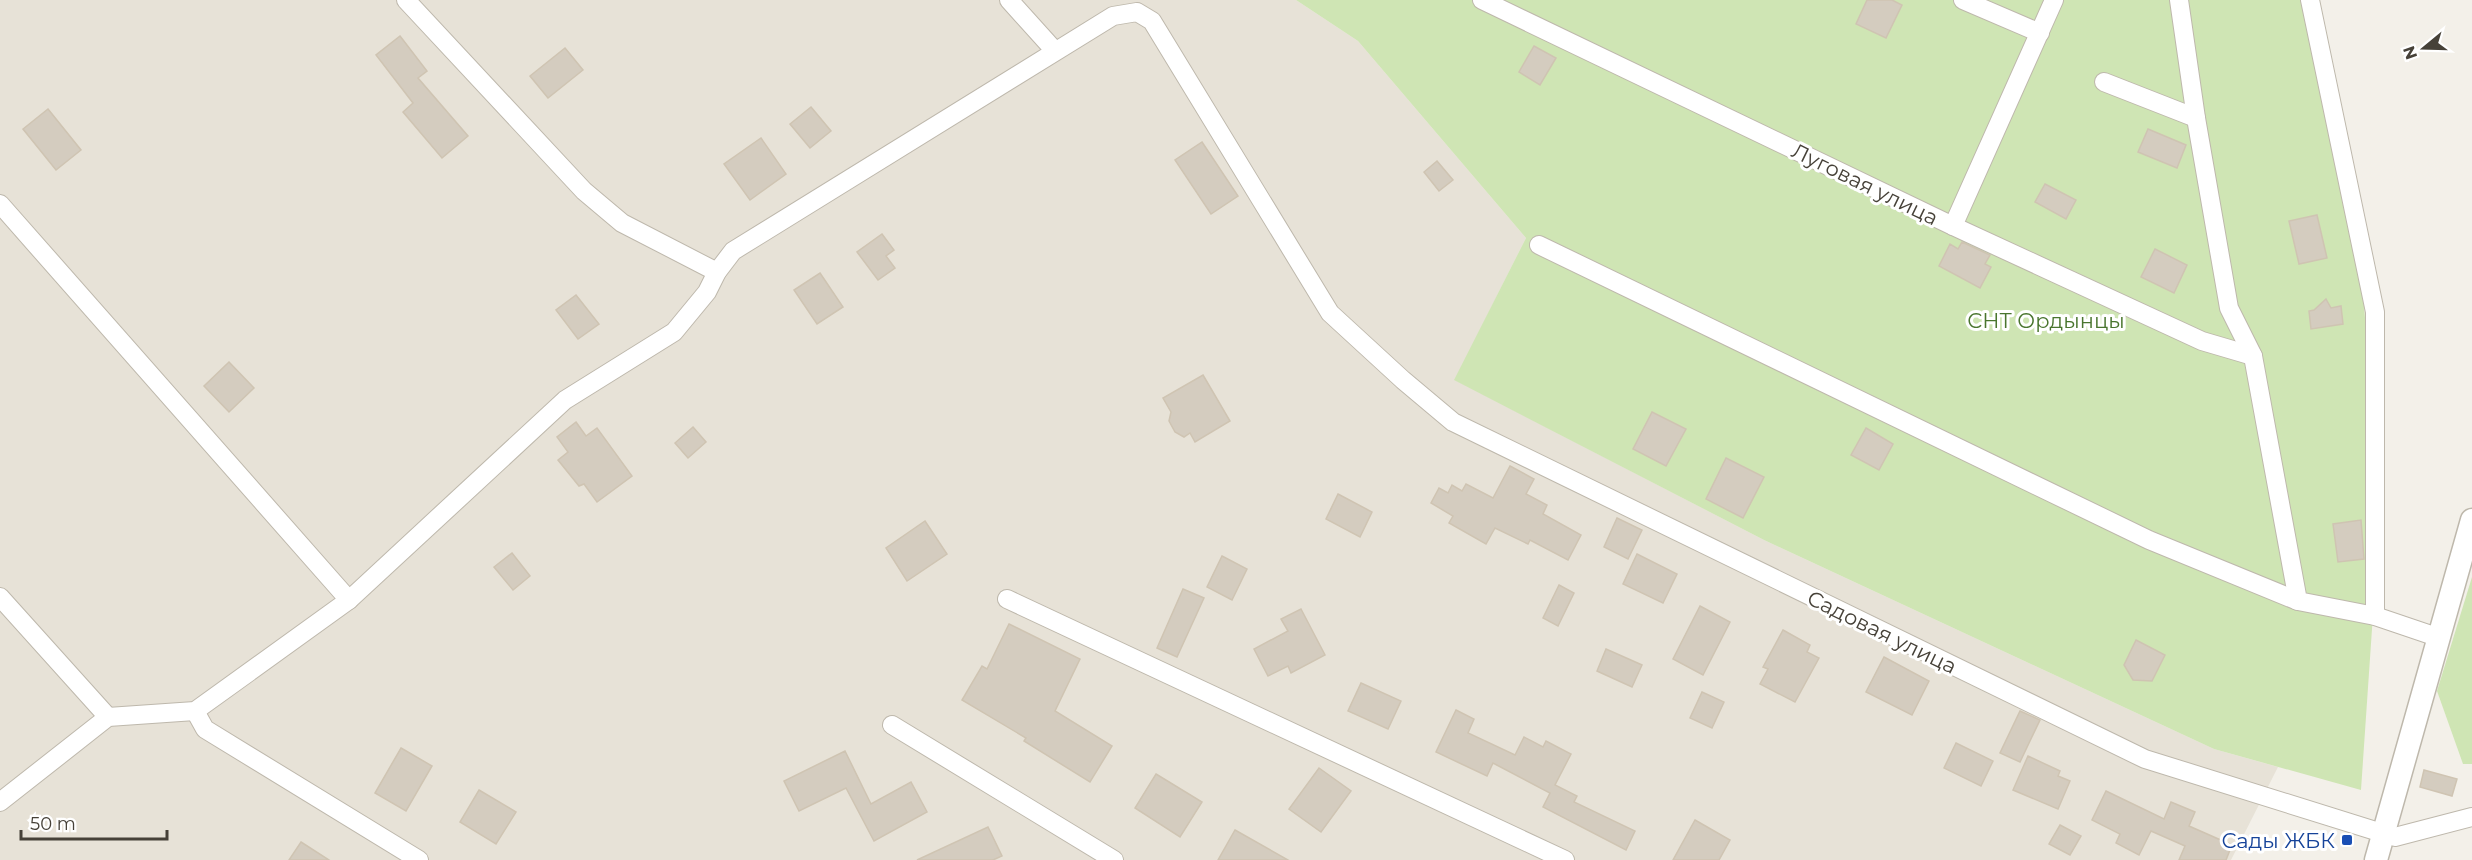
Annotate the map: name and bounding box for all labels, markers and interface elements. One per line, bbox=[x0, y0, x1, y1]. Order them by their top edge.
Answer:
north arrow bbox=[2394, 18, 2454, 78]
text: N bbox=[2399, 44, 2421, 62]
street label: Луговая улица bbox=[1788, 138, 1942, 230]
park label: СНТ Ордынцы bbox=[1967, 308, 2125, 333]
street label: Садовая улица bbox=[1803, 585, 1961, 679]
scale bar bbox=[21, 803, 166, 841]
text: 50 m bbox=[30, 813, 76, 835]
place label: Сады ЖБК bbox=[2221, 828, 2335, 853]
marker: Сады ЖБК bbox=[2340, 833, 2354, 847]

